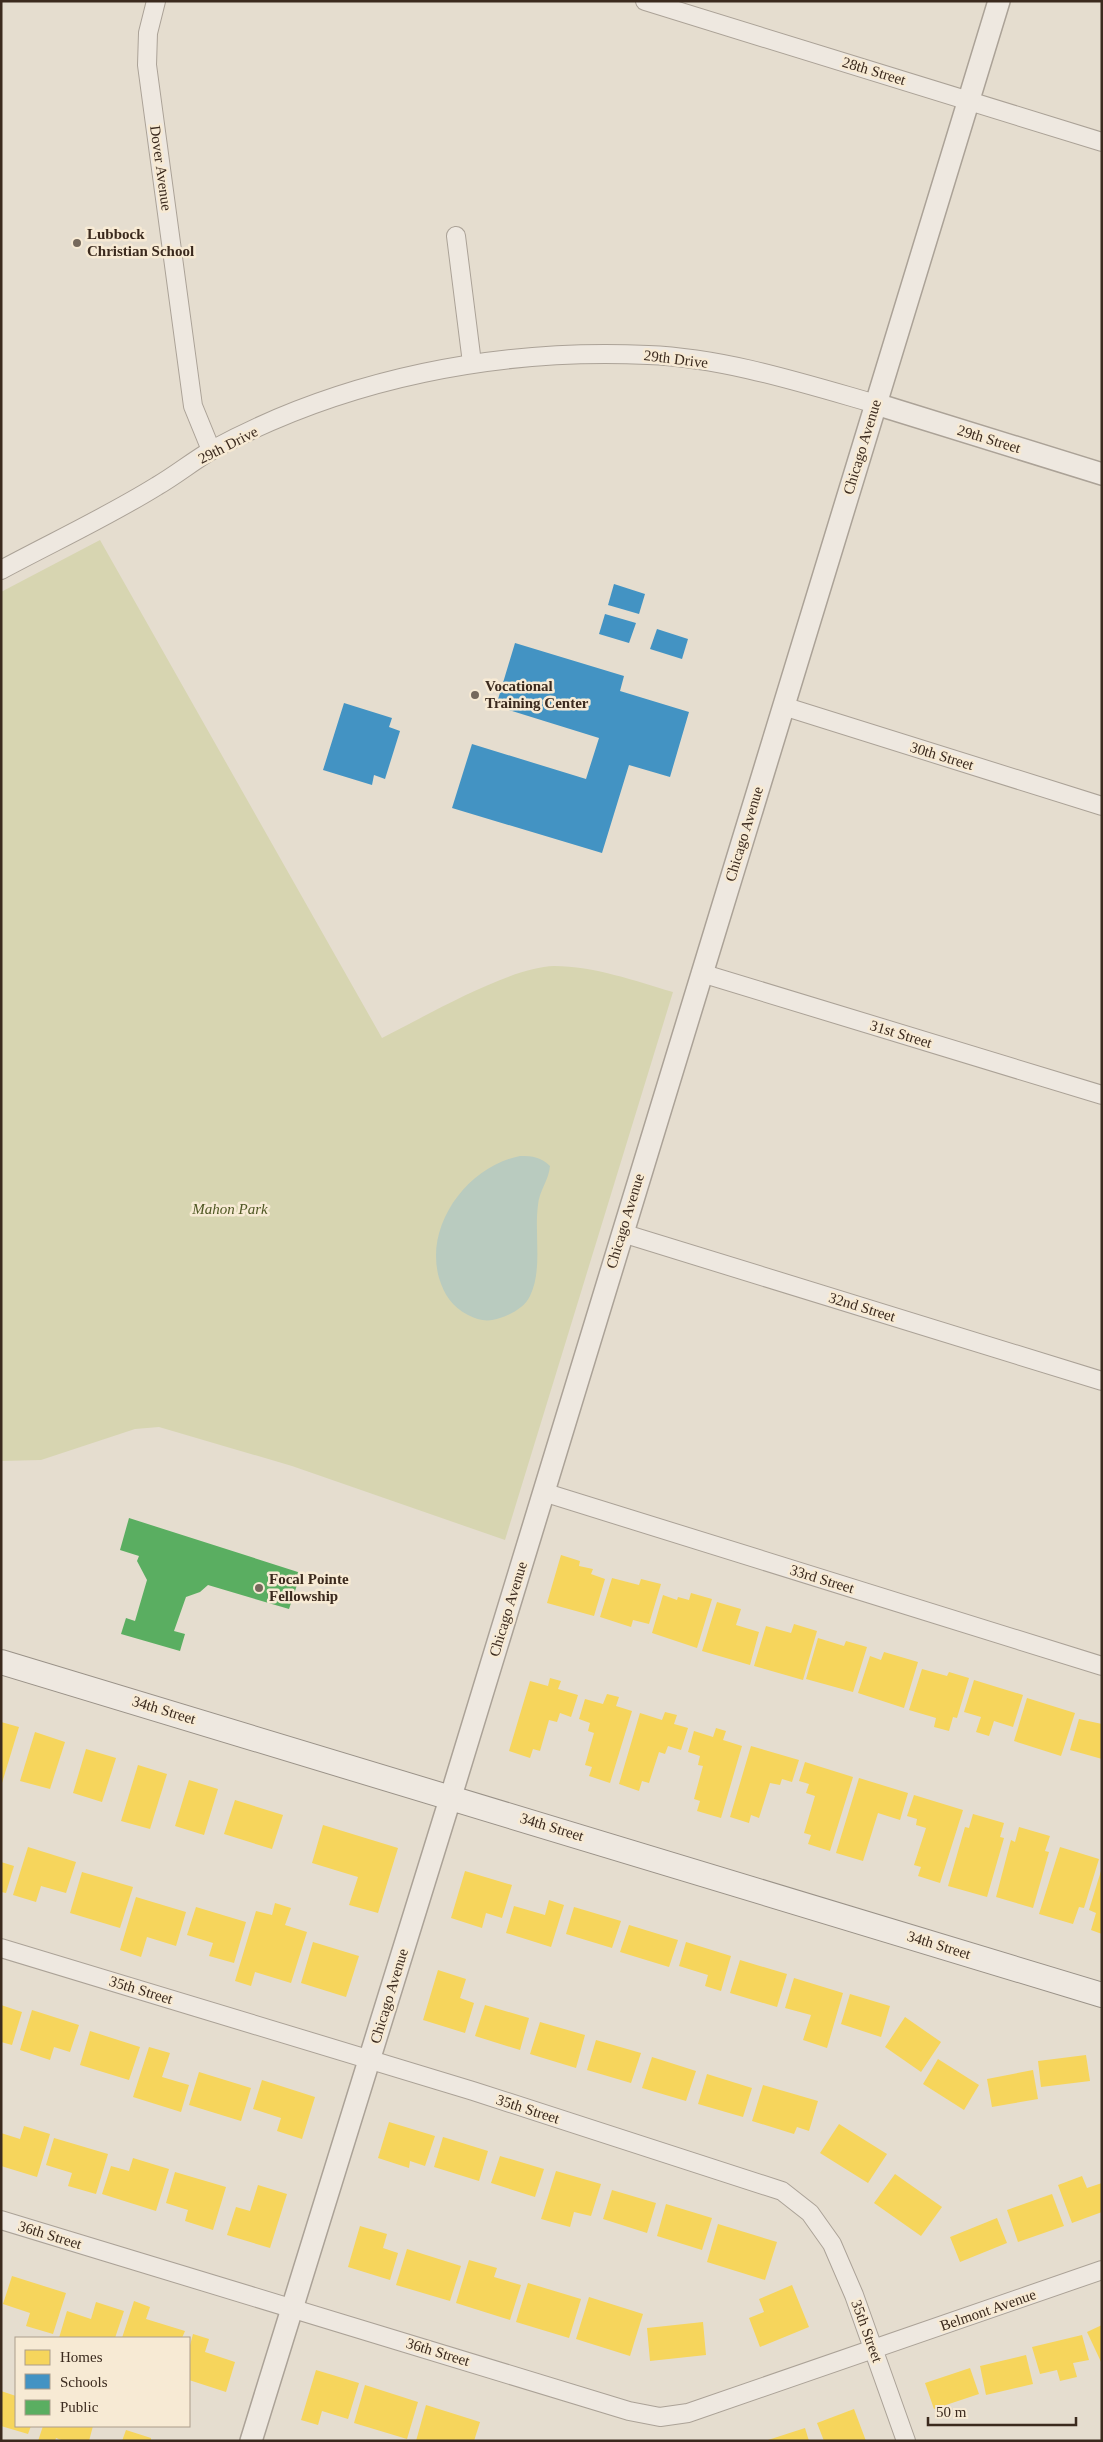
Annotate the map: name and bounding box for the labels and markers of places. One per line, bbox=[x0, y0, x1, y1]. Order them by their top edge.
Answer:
place label: Lubbock Christian School bbox=[87, 226, 194, 259]
marker: Lubbock Christian School bbox=[71, 237, 83, 249]
place label: Vocational Training Center bbox=[485, 678, 589, 711]
marker: Vocational Training Center bbox=[469, 689, 481, 701]
place label: Focal Pointe Fellowship bbox=[269, 1571, 349, 1604]
marker: Focal Pointe Fellowship bbox=[253, 1582, 265, 1594]

